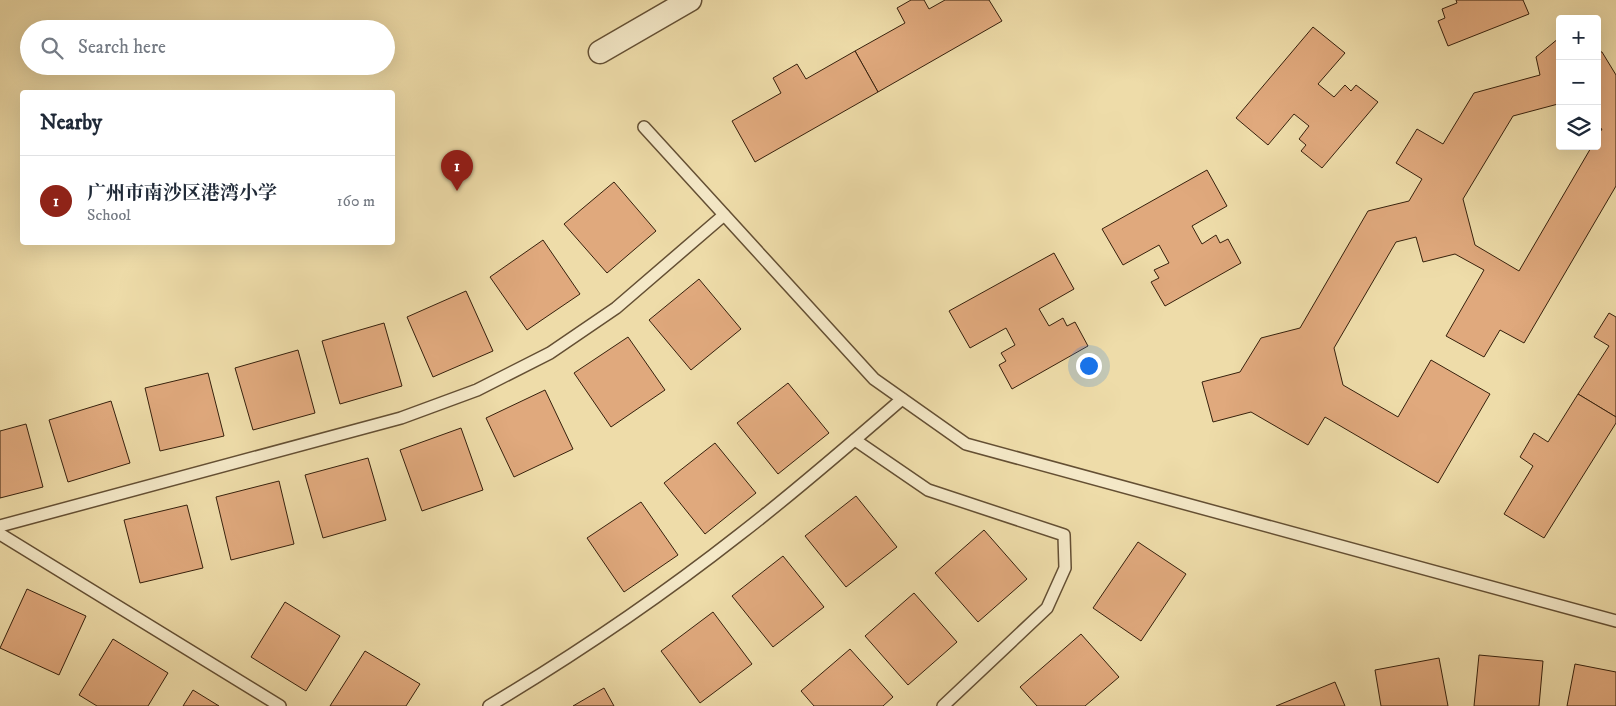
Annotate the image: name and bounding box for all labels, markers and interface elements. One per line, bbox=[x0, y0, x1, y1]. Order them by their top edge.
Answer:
map controls bbox=[1556, 15, 1601, 150]
button: + bbox=[1556, 15, 1601, 60]
search box bbox=[20, 20, 395, 75]
icon: search bbox=[38, 34, 66, 62]
text: Search here bbox=[78, 36, 166, 59]
button: − bbox=[1556, 60, 1601, 105]
button: layers bbox=[1556, 105, 1601, 150]
text: Nearby bbox=[40, 110, 102, 136]
pin: 1 bbox=[441, 150, 473, 191]
text: 广州市南沙区港湾小学 bbox=[87, 182, 277, 205]
text: 1 bbox=[53, 191, 59, 211]
text: 160 m bbox=[337, 191, 375, 211]
text: School bbox=[87, 205, 131, 225]
your location bbox=[1076, 353, 1102, 379]

